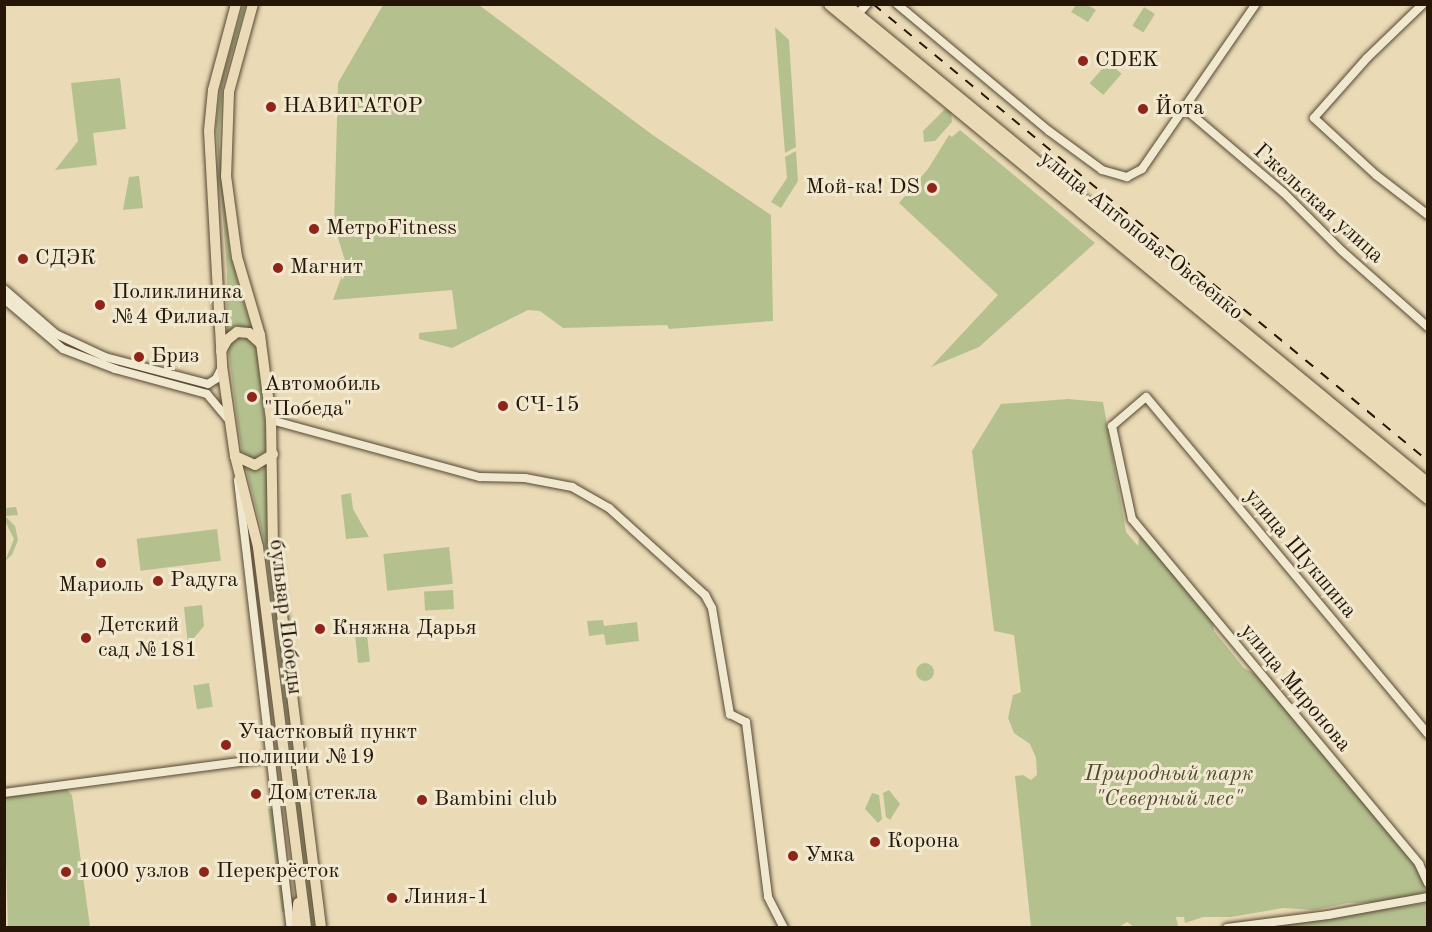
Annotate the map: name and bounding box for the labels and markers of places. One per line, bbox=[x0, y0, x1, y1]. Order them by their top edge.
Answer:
place label: CDEK bbox=[1095, 48, 1159, 74]
marker: CDEK bbox=[1076, 54, 1090, 68]
place label: НАВИГАТОР bbox=[283, 94, 423, 120]
place label: Йота bbox=[1155, 96, 1204, 122]
marker: НАВИГАТОР bbox=[264, 100, 278, 114]
marker: Йота bbox=[1136, 102, 1150, 116]
place label: Мой-ка! DS bbox=[806, 175, 920, 201]
marker: Мой-ка! DS bbox=[925, 181, 939, 195]
place label: МетроFitness bbox=[326, 216, 457, 242]
marker: МетроFitness bbox=[307, 222, 321, 236]
place label: СДЭК bbox=[35, 246, 96, 272]
marker: СДЭК bbox=[16, 252, 30, 266]
place label: Магнит bbox=[290, 255, 363, 281]
marker: Магнит bbox=[271, 261, 285, 275]
place label: Поликлиника №4 Филиал bbox=[112, 279, 243, 330]
marker: Поликлиника №4 Филиал bbox=[93, 298, 107, 312]
place label: Бриз bbox=[151, 344, 199, 370]
marker: Бриз bbox=[132, 350, 146, 364]
place label: Автомобиль "Победа" bbox=[264, 371, 380, 422]
marker: Автомобиль "Победа" bbox=[245, 390, 259, 404]
place label: СЧ-15 bbox=[515, 393, 580, 419]
marker: СЧ-15 bbox=[496, 399, 510, 413]
marker: Мариоль bbox=[94, 556, 108, 570]
place label: Радуга bbox=[170, 568, 238, 594]
place label: Мариоль bbox=[59, 573, 143, 599]
marker: Радуга bbox=[151, 574, 165, 588]
place label: Детский сад №181 bbox=[98, 612, 197, 664]
place label: Княжна Дарья bbox=[332, 616, 477, 642]
marker: Княжна Дарья bbox=[313, 622, 327, 636]
marker: Детский сад №181 bbox=[79, 631, 93, 645]
place label: Участковый пункт полиции №19 bbox=[238, 719, 417, 770]
marker: Участковый пункт полиции №19 bbox=[219, 738, 233, 752]
place label: Дом стекла bbox=[268, 781, 377, 807]
marker: Дом стекла bbox=[249, 787, 263, 801]
place label: Bambini club bbox=[434, 787, 557, 813]
marker: Bambini club bbox=[415, 793, 429, 807]
place label: Корона bbox=[887, 829, 959, 855]
marker: Корона bbox=[868, 835, 882, 849]
place label: Умка bbox=[805, 843, 855, 869]
marker: Умка bbox=[786, 849, 800, 863]
place label: 1000 узлов bbox=[78, 859, 189, 885]
place label: Перекрёсток bbox=[216, 859, 339, 885]
marker: 1000 узлов bbox=[59, 865, 73, 879]
marker: Перекрёсток bbox=[197, 865, 211, 879]
place label: Линия-1 bbox=[404, 885, 489, 911]
marker: Линия-1 bbox=[385, 891, 399, 905]

